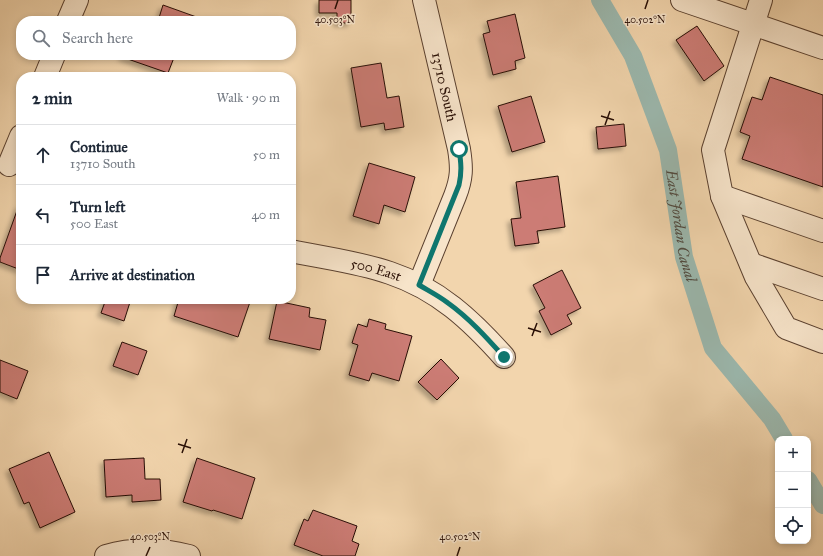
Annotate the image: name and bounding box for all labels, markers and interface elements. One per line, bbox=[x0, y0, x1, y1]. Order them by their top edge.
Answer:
text: 40.503°N bbox=[315, 14, 355, 26]
text: 40.502°N bbox=[625, 14, 666, 26]
search box bbox=[16, 16, 296, 60]
icon: search bbox=[30, 27, 52, 49]
text: Search here bbox=[62, 29, 133, 47]
street label: 13710 South bbox=[428, 51, 460, 124]
text: 2 min bbox=[32, 88, 72, 109]
text: Walk · 90 m bbox=[217, 90, 280, 106]
text: Continue bbox=[70, 138, 128, 156]
route start bbox=[450, 140, 468, 158]
icon: ahead bbox=[32, 144, 54, 166]
text: 50 m bbox=[253, 147, 280, 163]
text: 13710 South bbox=[70, 156, 136, 172]
water label: East Jordan Canal bbox=[662, 167, 701, 286]
text: Turn left bbox=[70, 198, 126, 216]
icon: left bbox=[32, 204, 54, 226]
text: 40 m bbox=[251, 207, 280, 223]
text: 500 East bbox=[70, 216, 118, 232]
street label: 500 East bbox=[349, 254, 404, 285]
icon: arrive bbox=[32, 264, 54, 286]
text: Arrive at destination bbox=[70, 266, 195, 284]
route end bbox=[495, 348, 513, 366]
map controls bbox=[775, 436, 811, 544]
button: + bbox=[775, 436, 811, 472]
button: − bbox=[775, 472, 811, 508]
button: locate bbox=[775, 508, 811, 544]
text: 40.503°N bbox=[130, 531, 170, 543]
text: 40.502°N bbox=[440, 531, 481, 543]

